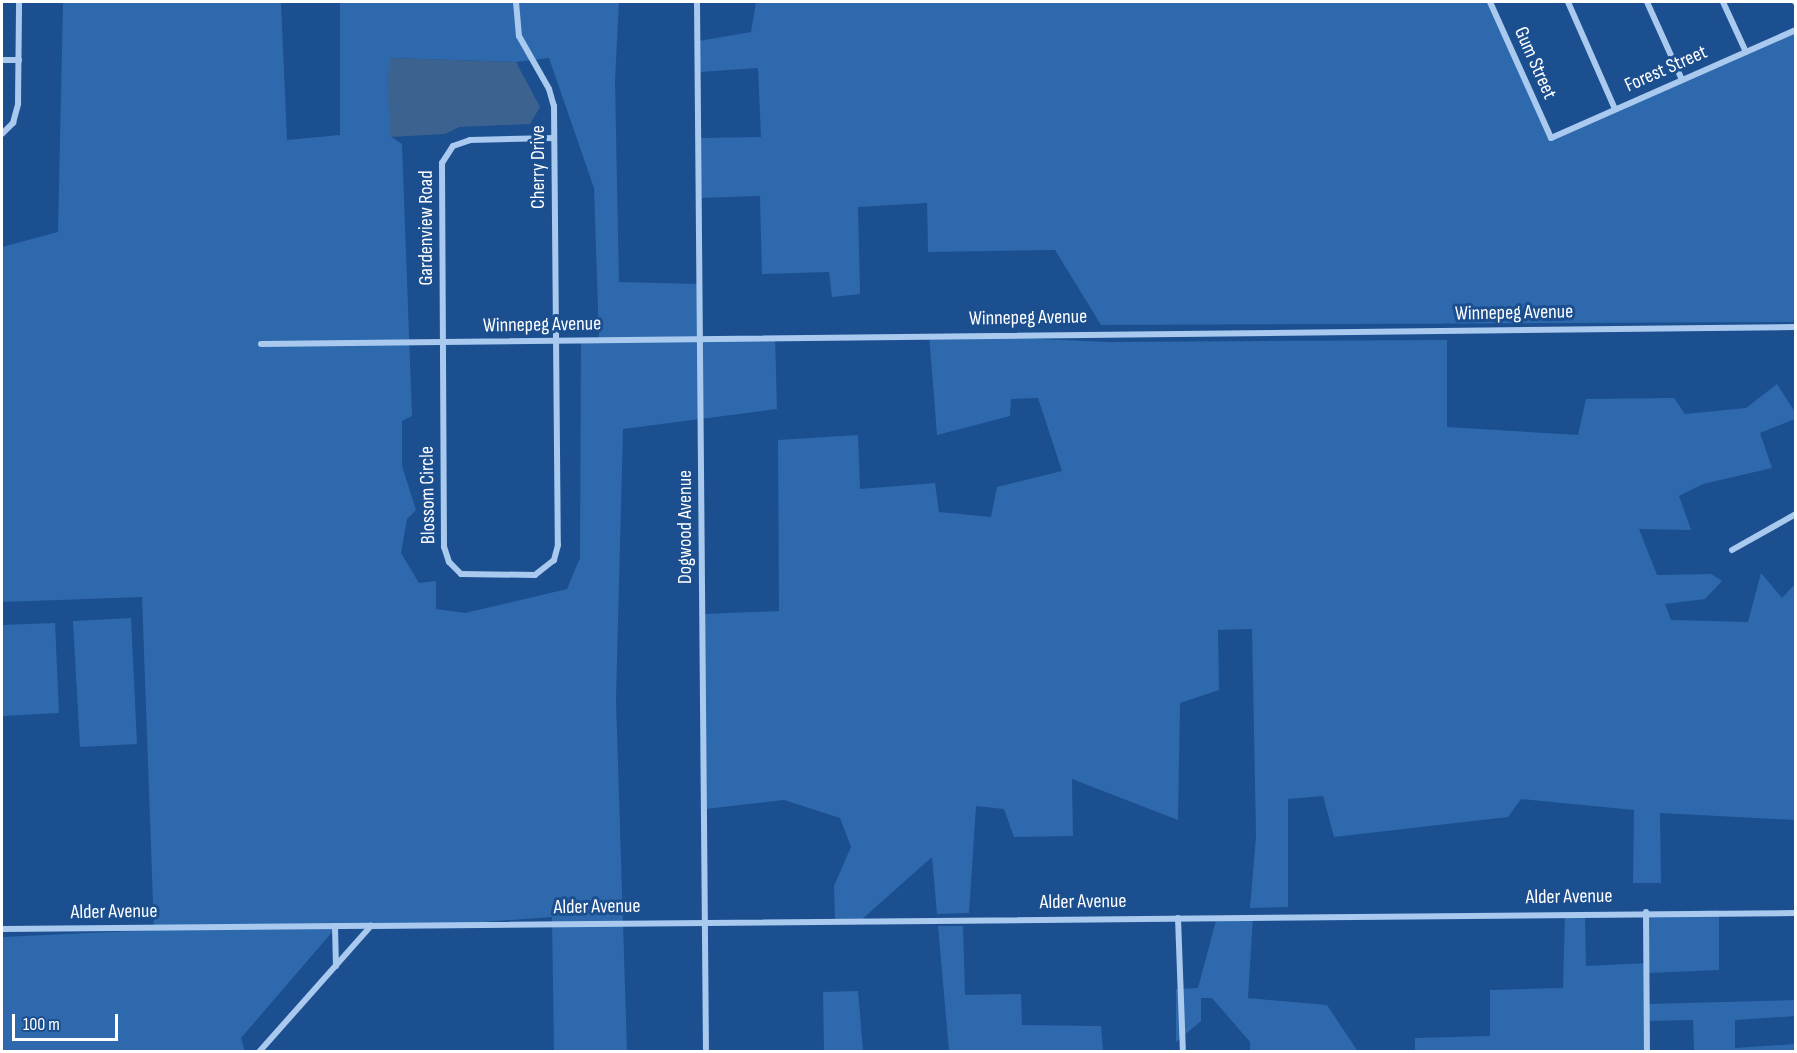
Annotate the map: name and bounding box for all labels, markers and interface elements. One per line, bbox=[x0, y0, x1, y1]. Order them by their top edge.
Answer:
street label: Gum Street bbox=[1508, 23, 1562, 103]
street label: Forest Street bbox=[1621, 40, 1711, 98]
street label: Cherry Drive bbox=[526, 125, 550, 209]
street label: Gardenview Road bbox=[414, 170, 438, 286]
street label: Winnepeg Avenue bbox=[1455, 300, 1573, 326]
street label: Winnepeg Avenue bbox=[969, 305, 1087, 331]
street label: Winnepeg Avenue bbox=[483, 312, 601, 338]
street label: Blossom Circle bbox=[415, 446, 441, 544]
street label: Dogwood Avenue bbox=[673, 470, 697, 584]
street label: Alder Avenue bbox=[1525, 884, 1613, 910]
street label: Alder Avenue bbox=[1039, 889, 1127, 915]
street label: Alder Avenue bbox=[553, 894, 641, 920]
street label: Alder Avenue bbox=[70, 899, 158, 925]
scale bar bbox=[15, 1002, 122, 1040]
text: 100 m bbox=[23, 1014, 60, 1035]

